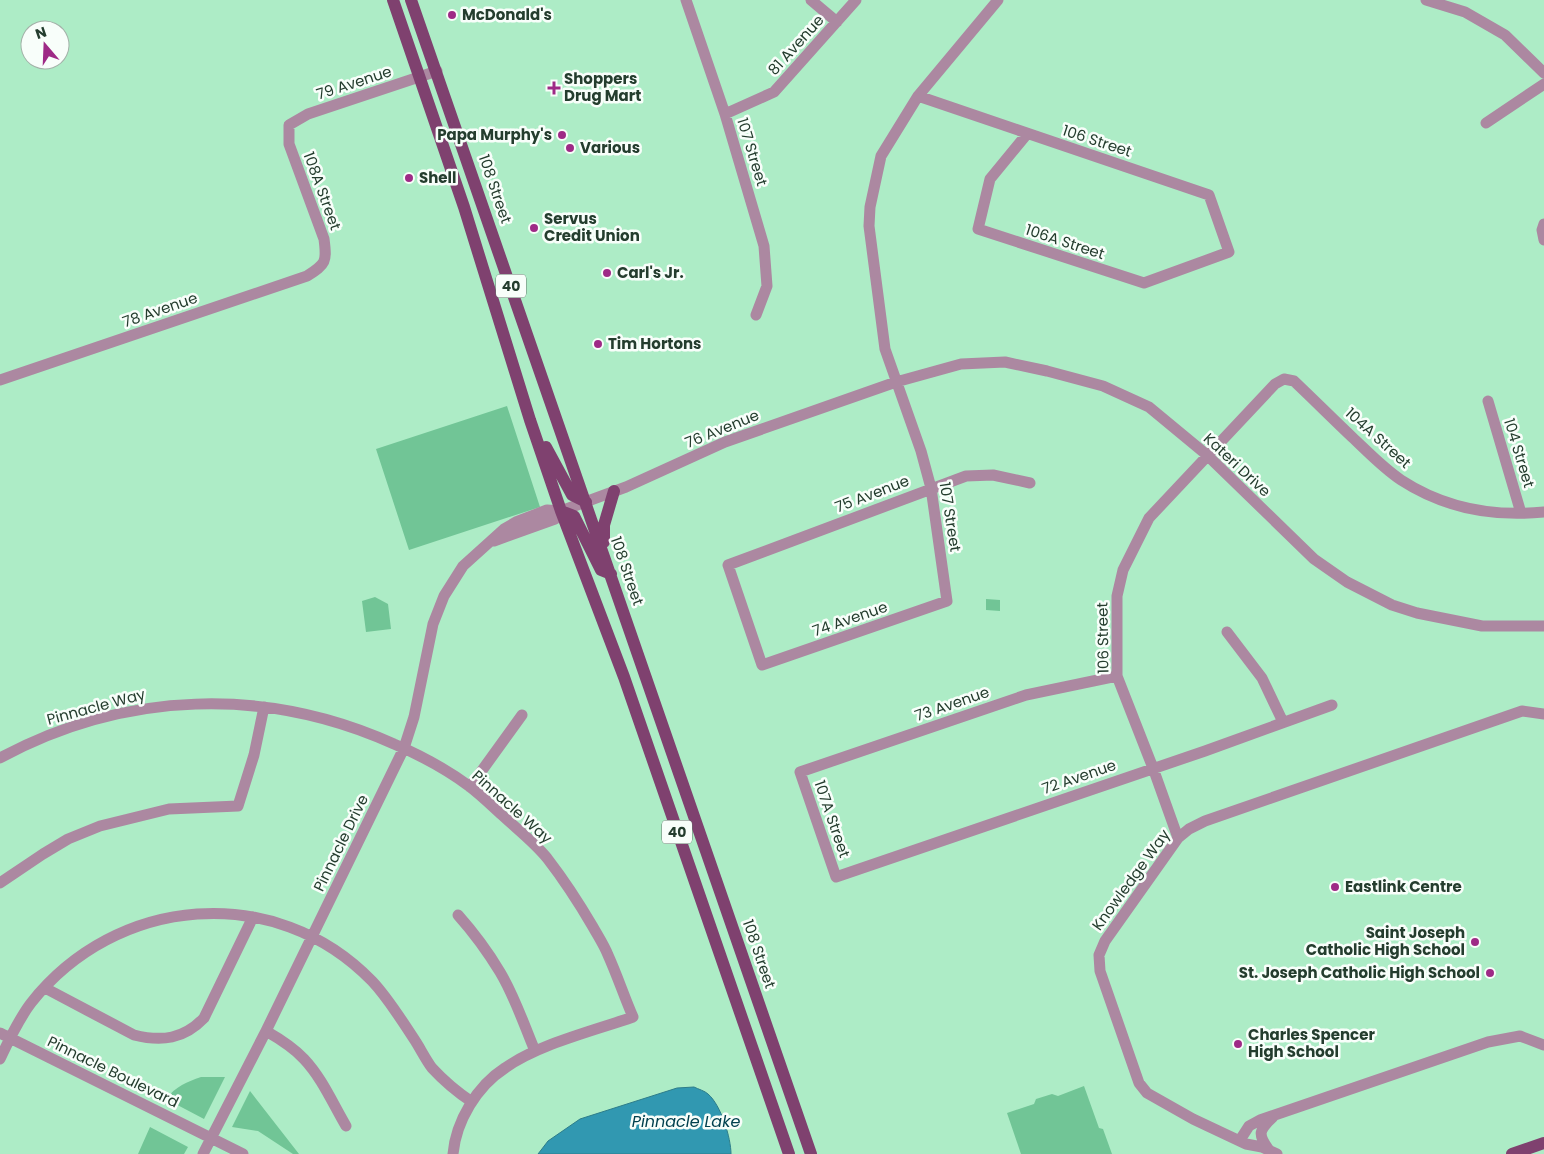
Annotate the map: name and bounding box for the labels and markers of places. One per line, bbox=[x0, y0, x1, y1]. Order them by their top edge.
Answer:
place label: McDonald's bbox=[462, 4, 552, 25]
marker: McDonald's bbox=[446, 9, 458, 21]
place label: Shoppers Drug Mart bbox=[564, 68, 641, 106]
marker: Shoppers Drug Mart bbox=[548, 82, 560, 94]
place label: Papa Murphy's bbox=[437, 124, 552, 145]
marker: Papa Murphy's bbox=[556, 129, 568, 141]
place label: Various bbox=[580, 137, 640, 158]
marker: Various bbox=[564, 142, 576, 154]
place label: Shell bbox=[419, 167, 456, 188]
marker: Shell bbox=[403, 172, 415, 184]
place label: Servus Credit Union bbox=[544, 208, 640, 246]
marker: Servus Credit Union bbox=[528, 222, 540, 234]
place label: Carl's Jr. bbox=[617, 262, 684, 283]
marker: Carl's Jr. bbox=[601, 267, 613, 279]
place label: Tim Hortons bbox=[608, 333, 701, 354]
marker: Tim Hortons bbox=[592, 338, 604, 350]
place label: Eastlink Centre bbox=[1345, 876, 1462, 897]
marker: Eastlink Centre bbox=[1329, 881, 1341, 893]
place label: Saint Joseph Catholic High School bbox=[1306, 922, 1465, 960]
marker: Saint Joseph Catholic High School bbox=[1469, 936, 1481, 948]
place label: St. Joseph Catholic High School bbox=[1239, 962, 1480, 983]
marker: St. Joseph Catholic High School bbox=[1484, 967, 1496, 979]
place label: Charles Spencer High School bbox=[1248, 1024, 1375, 1062]
marker: Charles Spencer High School bbox=[1232, 1038, 1244, 1050]

